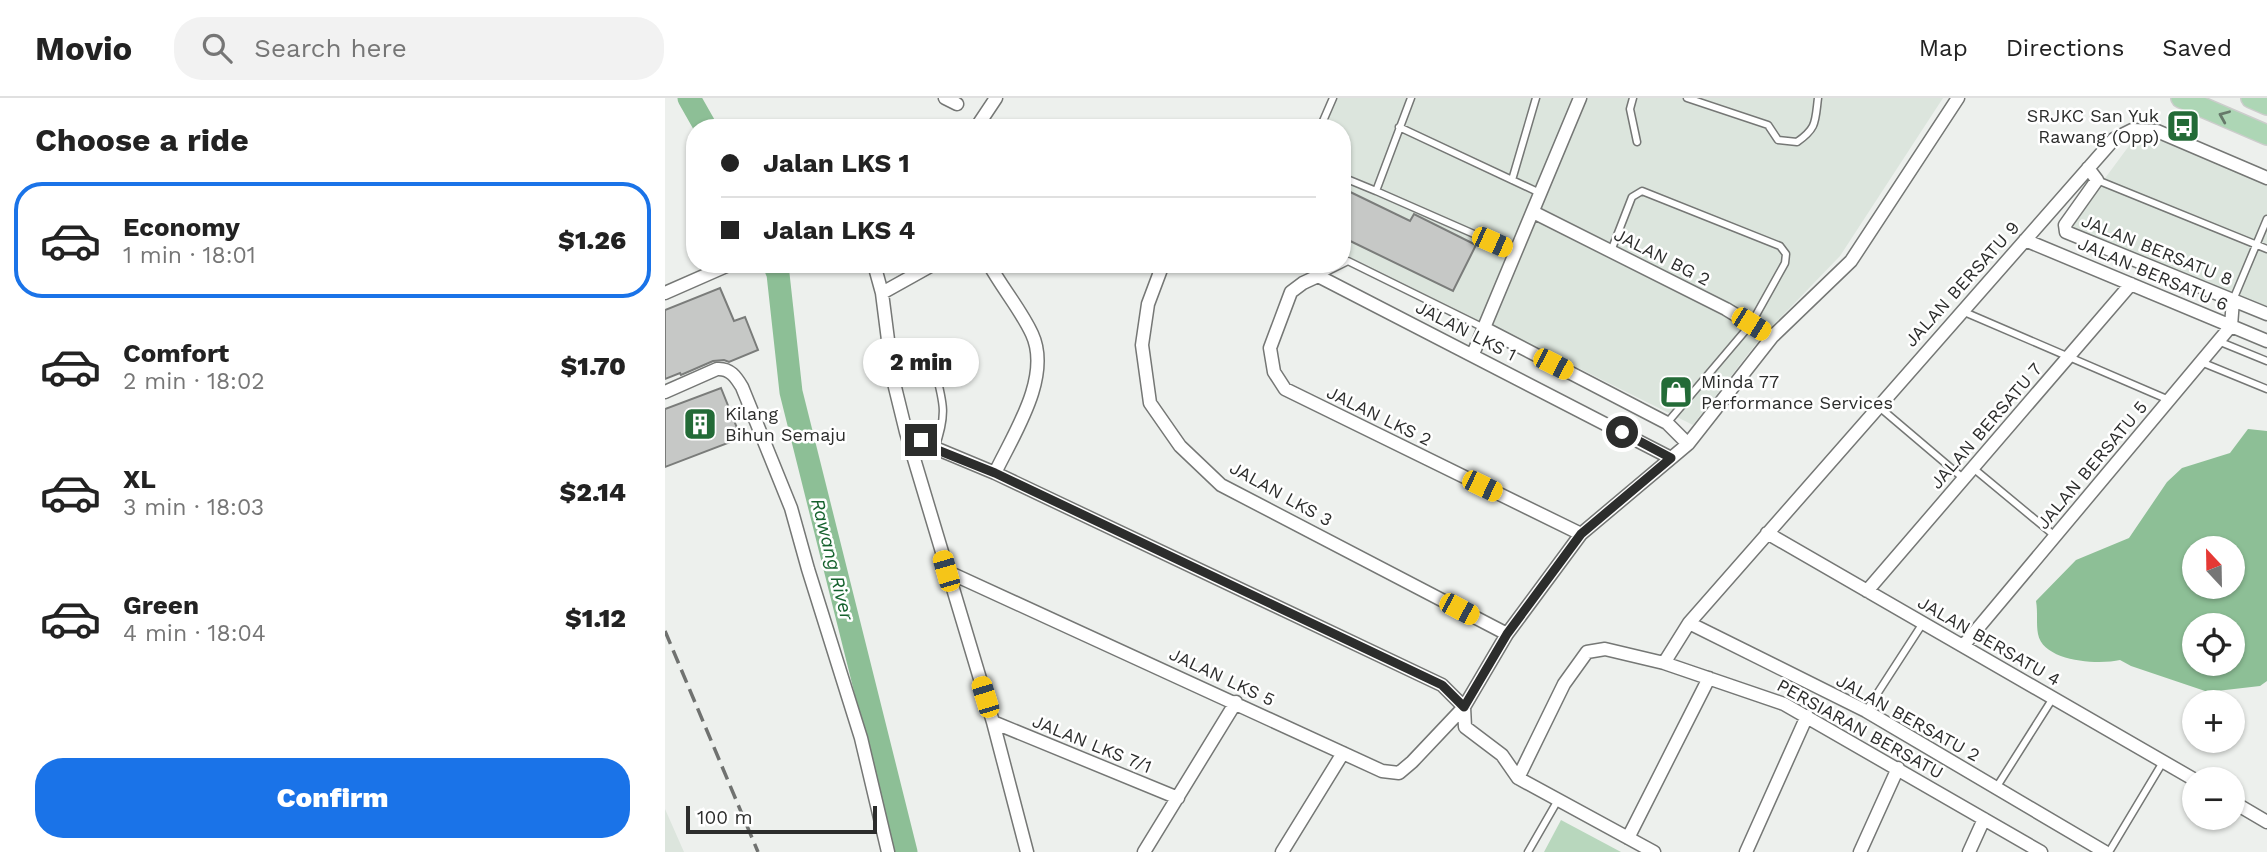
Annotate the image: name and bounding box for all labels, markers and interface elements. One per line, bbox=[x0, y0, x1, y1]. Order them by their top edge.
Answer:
search box bbox=[174, 17, 664, 80]
text: Movio bbox=[35, 29, 132, 68]
icon: search bbox=[198, 29, 236, 67]
text: Search here bbox=[254, 33, 407, 63]
text: Map bbox=[1919, 34, 1968, 62]
text: Directions bbox=[2006, 34, 2124, 62]
text: Saved bbox=[2162, 34, 2232, 62]
place label: SRJKC San Yuk Rawang (Opp) bbox=[2027, 105, 2159, 147]
bus stop icon: SRJKC San Yuk Rawang (Opp) bbox=[2164, 107, 2202, 145]
one-way arrow bbox=[2219, 111, 2231, 125]
text: Choose a ride bbox=[35, 121, 249, 159]
text: Jalan LKS 1 bbox=[763, 148, 910, 178]
icon: car bbox=[39, 209, 102, 272]
street label: JALAN BERSATU 8 bbox=[2078, 210, 2236, 289]
text: Economy bbox=[123, 212, 240, 242]
text: Jalan LKS 4 bbox=[763, 215, 915, 245]
street label: JALAN BERSATU 9 bbox=[1900, 217, 2023, 351]
street label: JALAN BG 2 bbox=[1611, 223, 1714, 290]
car bbox=[1469, 224, 1516, 260]
text: $1.26 bbox=[558, 225, 626, 255]
street label: JALAN BERSATU 6 bbox=[2075, 232, 2231, 315]
text: 1 min · 18:01 bbox=[123, 242, 256, 269]
street label: JALAN LKS 1 bbox=[1412, 296, 1520, 365]
car bbox=[1728, 304, 1775, 344]
icon: car bbox=[39, 335, 102, 398]
text: Comfort bbox=[123, 338, 229, 368]
callout: 2 min bbox=[863, 338, 979, 388]
car bbox=[1530, 345, 1577, 383]
text: 2 min bbox=[890, 349, 952, 376]
text: $1.70 bbox=[561, 351, 626, 381]
street label: JALAN BERSATU 7 bbox=[1925, 359, 2046, 493]
text: 2 min · 18:02 bbox=[123, 368, 265, 395]
place label: Minda 77 Performance Services bbox=[1701, 371, 1893, 413]
shop icon: Minda 77 Performance Services bbox=[1657, 373, 1695, 411]
street label: JALAN LKS 2 bbox=[1323, 381, 1435, 450]
street label: JALAN BERSATU 5 bbox=[2032, 396, 2151, 533]
place label: Kilang Bihun Semaju bbox=[725, 403, 846, 445]
building icon: Kilang Bihun Semaju bbox=[681, 405, 719, 443]
route start bbox=[1606, 416, 1638, 448]
route end bbox=[905, 424, 937, 456]
street label: JALAN LKS 3 bbox=[1226, 457, 1336, 530]
icon: car bbox=[39, 461, 102, 524]
text: XL bbox=[123, 464, 156, 494]
car bbox=[1459, 467, 1506, 505]
text: $2.14 bbox=[560, 477, 626, 507]
text: 3 min · 18:03 bbox=[123, 494, 264, 521]
water label: Rawang River bbox=[806, 496, 859, 623]
north arrow bbox=[2182, 536, 2245, 598]
map controls bbox=[2182, 536, 2245, 830]
car bbox=[931, 548, 962, 594]
icon: car bbox=[39, 587, 102, 650]
text: Green bbox=[123, 590, 199, 620]
car bbox=[1436, 590, 1483, 628]
street label: JALAN BERSATU 4 bbox=[1914, 591, 2064, 690]
text: $1.12 bbox=[565, 603, 626, 633]
button: locate bbox=[2182, 613, 2245, 676]
text: 4 min · 18:04 bbox=[123, 620, 266, 647]
street label: JALAN LKS 5 bbox=[1166, 643, 1278, 710]
street label: JALAN BERSATU 2 bbox=[1833, 669, 1984, 766]
car bbox=[969, 674, 1002, 720]
street label: PERSIARAN BERSATU bbox=[1773, 674, 1947, 783]
button: + bbox=[2182, 690, 2245, 753]
street label: JALAN LKS 7/1 bbox=[1029, 710, 1155, 777]
button: Confirm bbox=[35, 758, 630, 838]
button: − bbox=[2182, 767, 2245, 830]
scale bar bbox=[686, 803, 877, 835]
text: 100 m bbox=[697, 806, 753, 829]

